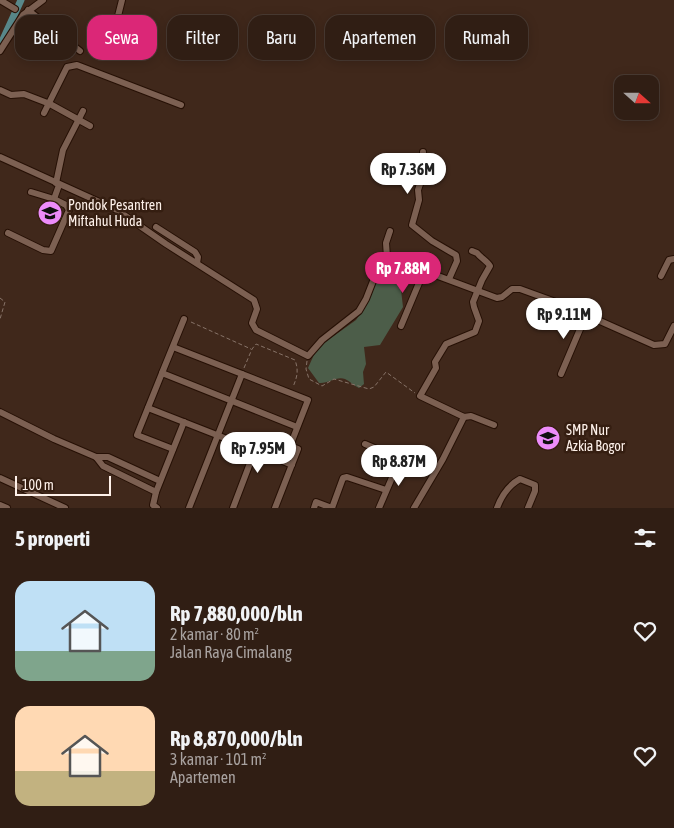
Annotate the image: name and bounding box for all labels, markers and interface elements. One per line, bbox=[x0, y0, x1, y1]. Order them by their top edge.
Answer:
chip: Beli bbox=[15, 15, 77, 60]
chip: Sewa bbox=[87, 15, 157, 60]
chip: Filter bbox=[167, 15, 238, 60]
chip: Baru bbox=[248, 15, 315, 60]
chip: Apartemen bbox=[325, 15, 435, 60]
chip: Rumah bbox=[445, 15, 528, 60]
north arrow bbox=[614, 75, 659, 120]
map controls bbox=[614, 75, 659, 120]
pin: Rp 7.36M bbox=[356, 152, 460, 195]
text: Rp 7.36M bbox=[381, 160, 435, 178]
place label: Pondok Pesantren Miftahul Huda bbox=[68, 197, 162, 229]
school or university icon: Pondok Pesantren Miftahul Huda bbox=[37, 200, 63, 226]
pin: Rp 7.88M bbox=[351, 252, 455, 294]
text: Rp 7.88M bbox=[376, 259, 430, 277]
pin: Rp 9.11M bbox=[512, 298, 616, 340]
text: Rp 9.11M bbox=[537, 305, 591, 323]
place label: SMP Nur Azkia Bogor bbox=[566, 422, 626, 454]
school or university icon: SMP Nur Azkia Bogor bbox=[535, 425, 561, 451]
pin: Rp 7.95M bbox=[206, 432, 310, 474]
text: Rp 7.95M bbox=[231, 439, 285, 457]
pin: Rp 8.87M bbox=[347, 444, 451, 487]
text: Rp 8.87M bbox=[372, 452, 426, 470]
scale bar bbox=[15, 473, 111, 496]
text: 100 m bbox=[22, 477, 54, 493]
icon: filters bbox=[631, 524, 659, 552]
text: 5 properti bbox=[15, 526, 90, 550]
icon: home bbox=[55, 601, 115, 661]
text: Rp 7,880,000/bln bbox=[170, 601, 303, 625]
icon: heart bbox=[631, 617, 659, 645]
text: 2 kamar · 80 m² bbox=[170, 625, 259, 643]
text: Jalan Raya Cimalang bbox=[170, 643, 292, 661]
icon: home bbox=[55, 726, 115, 786]
text: Rp 8,870,000/bln bbox=[170, 726, 303, 750]
icon: heart bbox=[631, 742, 659, 770]
text: 3 kamar · 101 m² bbox=[170, 750, 266, 768]
text: Apartemen bbox=[170, 768, 236, 786]

